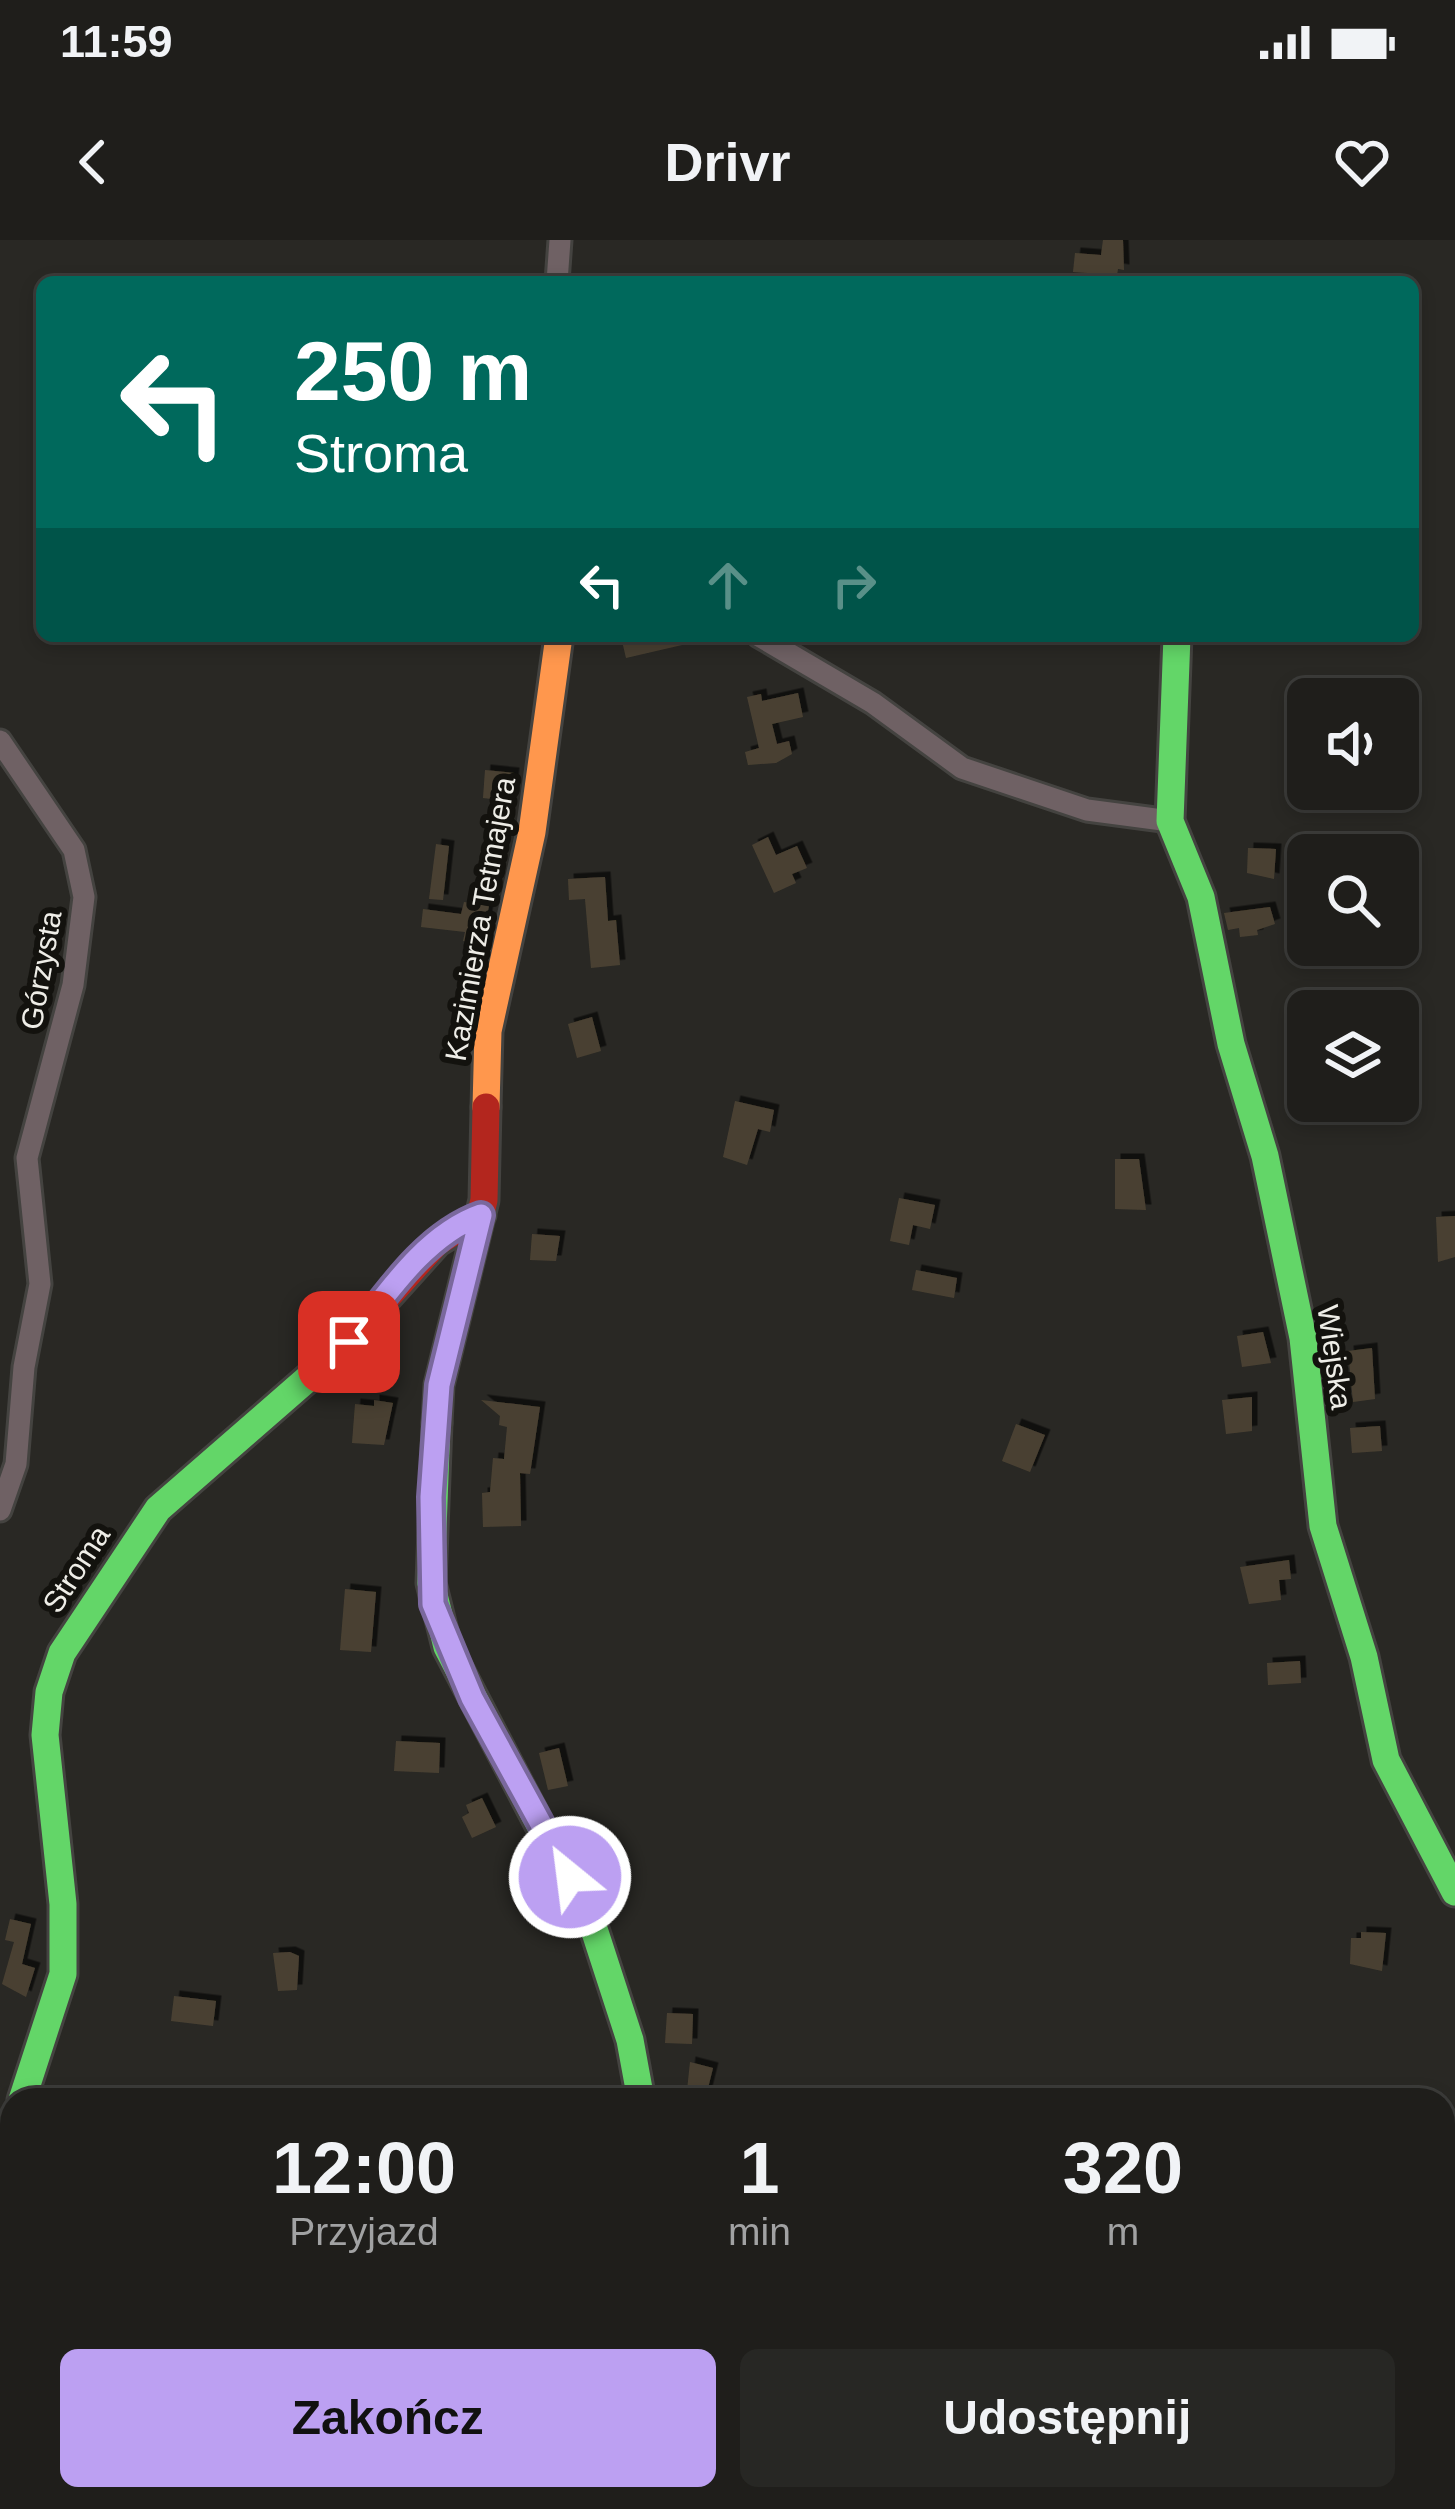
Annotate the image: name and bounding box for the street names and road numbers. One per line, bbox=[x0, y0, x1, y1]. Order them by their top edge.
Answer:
street label: Kazimierza Tetmajera bbox=[439, 774, 521, 1064]
street label: Górzysta bbox=[14, 908, 68, 1032]
street label: Wiejska bbox=[1311, 1303, 1359, 1412]
street label: Stroma bbox=[36, 1519, 116, 1619]

